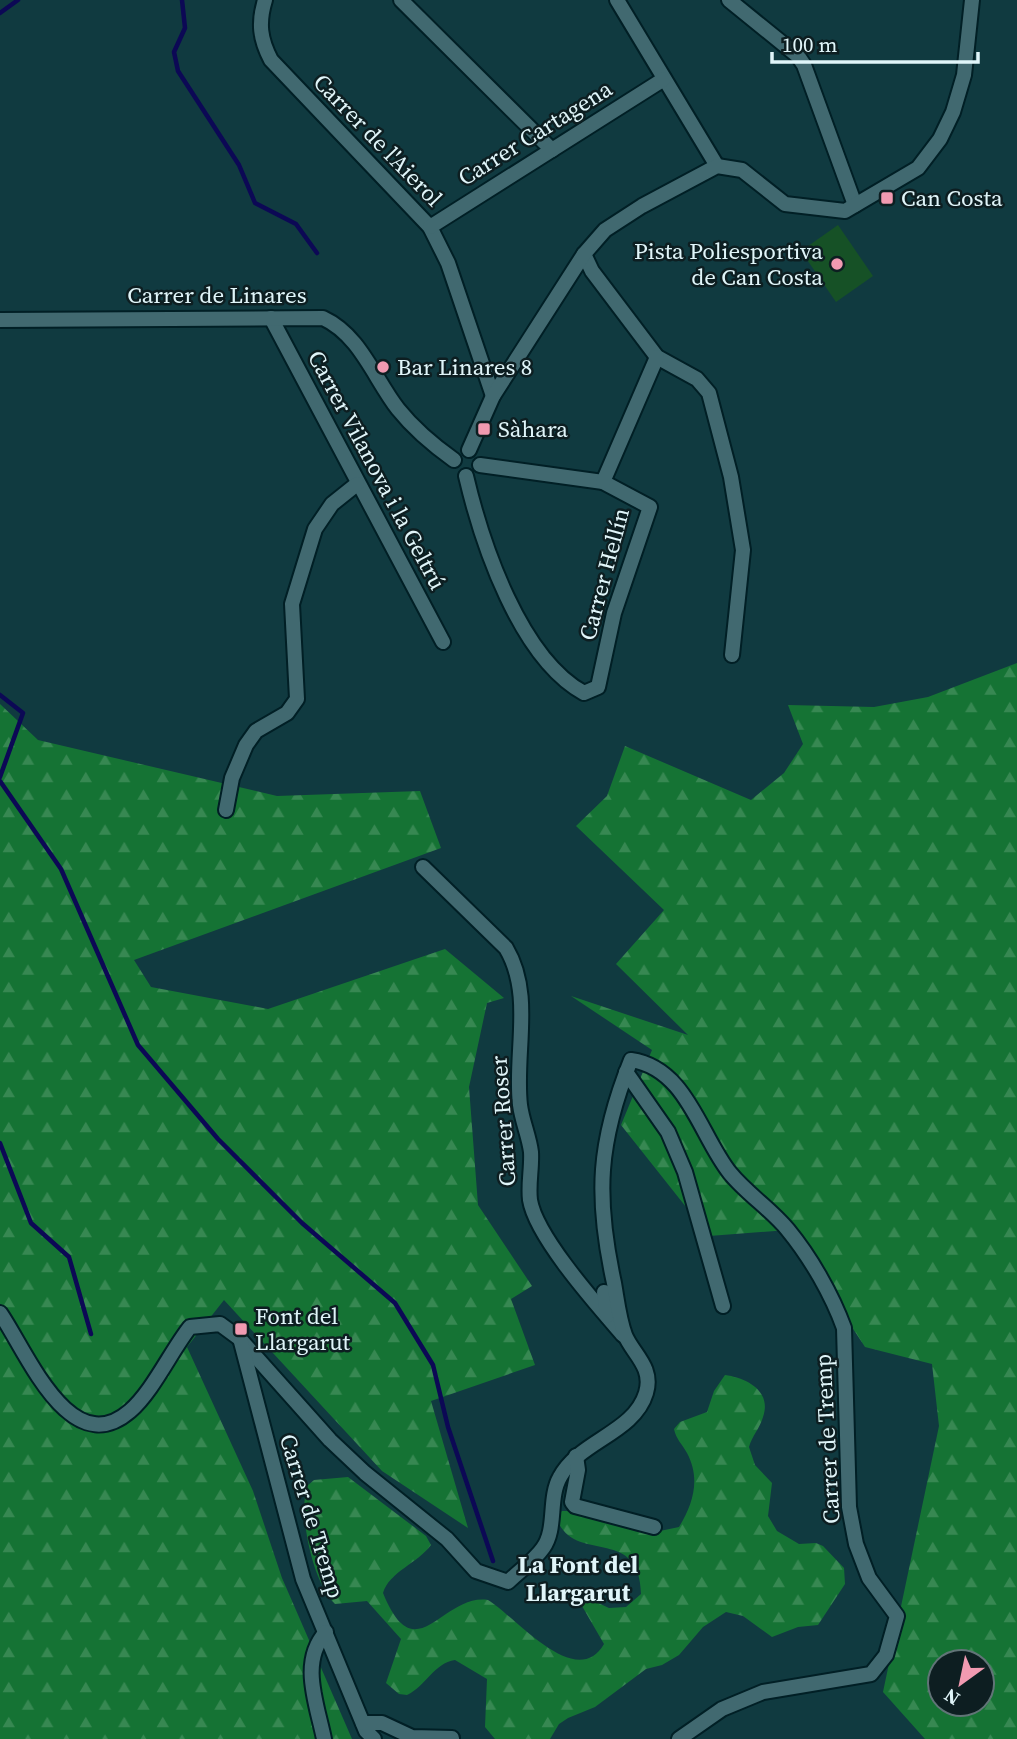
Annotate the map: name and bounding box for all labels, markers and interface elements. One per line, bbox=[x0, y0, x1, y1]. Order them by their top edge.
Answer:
scale bar bbox=[772, 21, 978, 65]
text: 100 m bbox=[782, 30, 837, 59]
street label: Carrer de l'Aierol bbox=[306, 66, 450, 214]
street label: Carrer Cartagena bbox=[452, 73, 619, 193]
place label: Can Costa bbox=[901, 182, 1003, 214]
marker: Can Costa bbox=[879, 190, 895, 206]
place label: Pista Poliesportiva de Can Costa bbox=[634, 235, 823, 293]
marker: Pista Poliesportiva de Can Costa bbox=[829, 256, 845, 272]
street label: Carrer de Linares bbox=[127, 279, 307, 311]
street label: Carrer Vilanova i la Geltrú bbox=[300, 345, 454, 595]
place label: Bar Linares 8 bbox=[397, 351, 532, 383]
marker: Bar Linares 8 bbox=[375, 359, 391, 375]
place label: Sàhara bbox=[498, 413, 568, 445]
marker: Sàhara bbox=[476, 421, 492, 437]
street label: Carrer Hellín bbox=[571, 504, 637, 644]
street label: Carrer Roser bbox=[482, 1054, 524, 1187]
place label: Font del Llargarut bbox=[255, 1300, 351, 1358]
marker: Font del Llargarut bbox=[233, 1321, 249, 1337]
street label: Carrer de Tremp bbox=[807, 1353, 847, 1525]
street label: Carrer de Tremp bbox=[272, 1430, 352, 1602]
district label: La Font del Llargarut bbox=[518, 1548, 638, 1609]
north arrow bbox=[926, 1648, 996, 1718]
text: N bbox=[939, 1682, 965, 1712]

